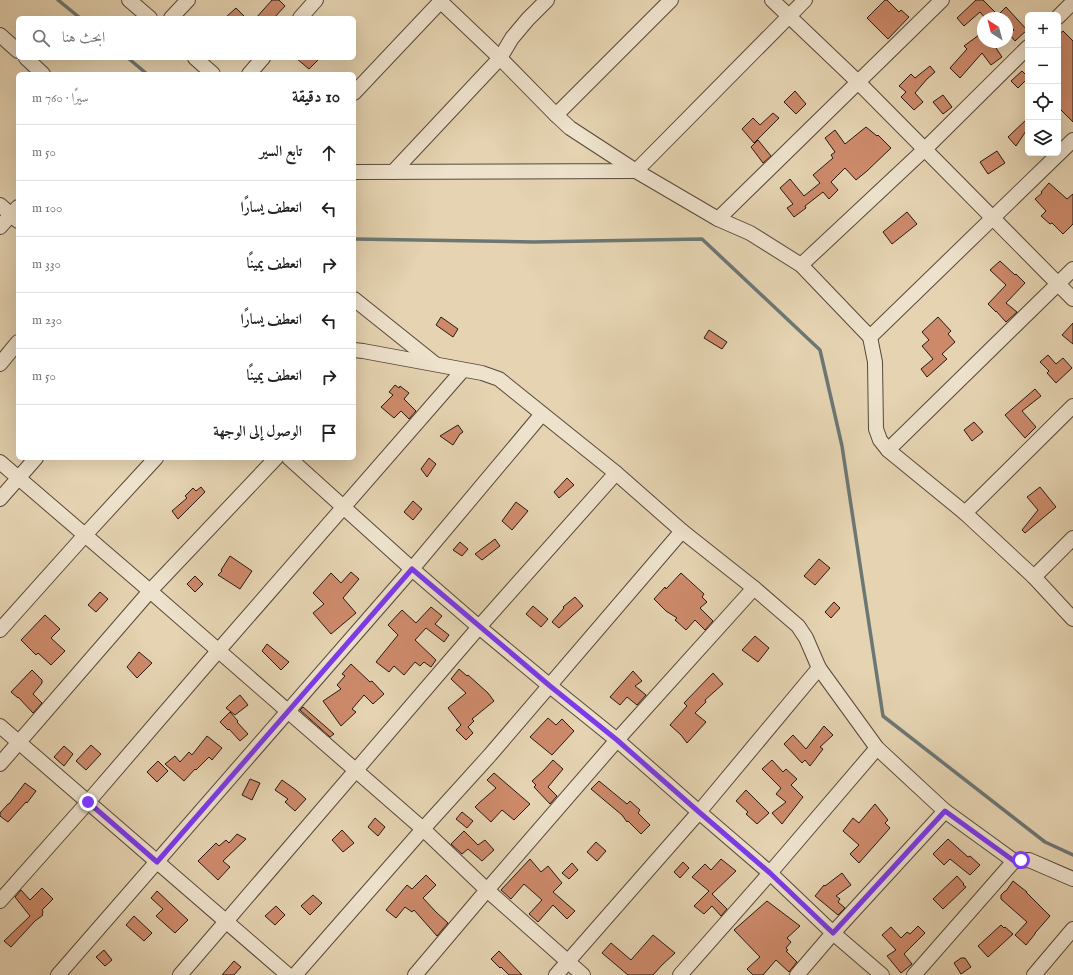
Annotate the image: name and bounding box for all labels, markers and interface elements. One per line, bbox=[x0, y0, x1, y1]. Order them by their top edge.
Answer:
north arrow bbox=[977, 12, 1013, 48]
map controls bbox=[1025, 12, 1061, 156]
button: + bbox=[1025, 12, 1061, 48]
search box bbox=[16, 16, 356, 60]
icon: search bbox=[30, 27, 52, 49]
text: ابحث هنا bbox=[62, 28, 105, 47]
button: − bbox=[1025, 48, 1061, 84]
button: locate bbox=[1025, 84, 1061, 120]
text: 10 دقيقة bbox=[292, 87, 340, 108]
text: سيرًا · 760 m bbox=[32, 90, 89, 107]
button: layers bbox=[1025, 120, 1061, 156]
text: تابع السير bbox=[260, 142, 302, 161]
icon: ahead bbox=[318, 142, 340, 164]
text: 50 m bbox=[32, 144, 56, 161]
text: انعطف يسارًا bbox=[240, 198, 302, 217]
icon: left bbox=[318, 198, 340, 220]
text: 100 m bbox=[32, 200, 62, 217]
text: انعطف يمينًا bbox=[246, 254, 302, 273]
icon: right bbox=[318, 254, 340, 276]
text: 330 m bbox=[32, 256, 61, 273]
text: انعطف يسارًا bbox=[240, 310, 302, 329]
icon: left bbox=[318, 310, 340, 332]
text: 230 m bbox=[32, 312, 62, 329]
text: انعطف يمينًا bbox=[246, 366, 302, 385]
icon: right bbox=[318, 366, 340, 388]
text: 50 m bbox=[32, 368, 56, 385]
text: الوصول إلى الوجهة bbox=[213, 422, 302, 441]
icon: arrive bbox=[318, 422, 340, 444]
route end bbox=[79, 793, 97, 811]
route start bbox=[1012, 851, 1030, 869]

